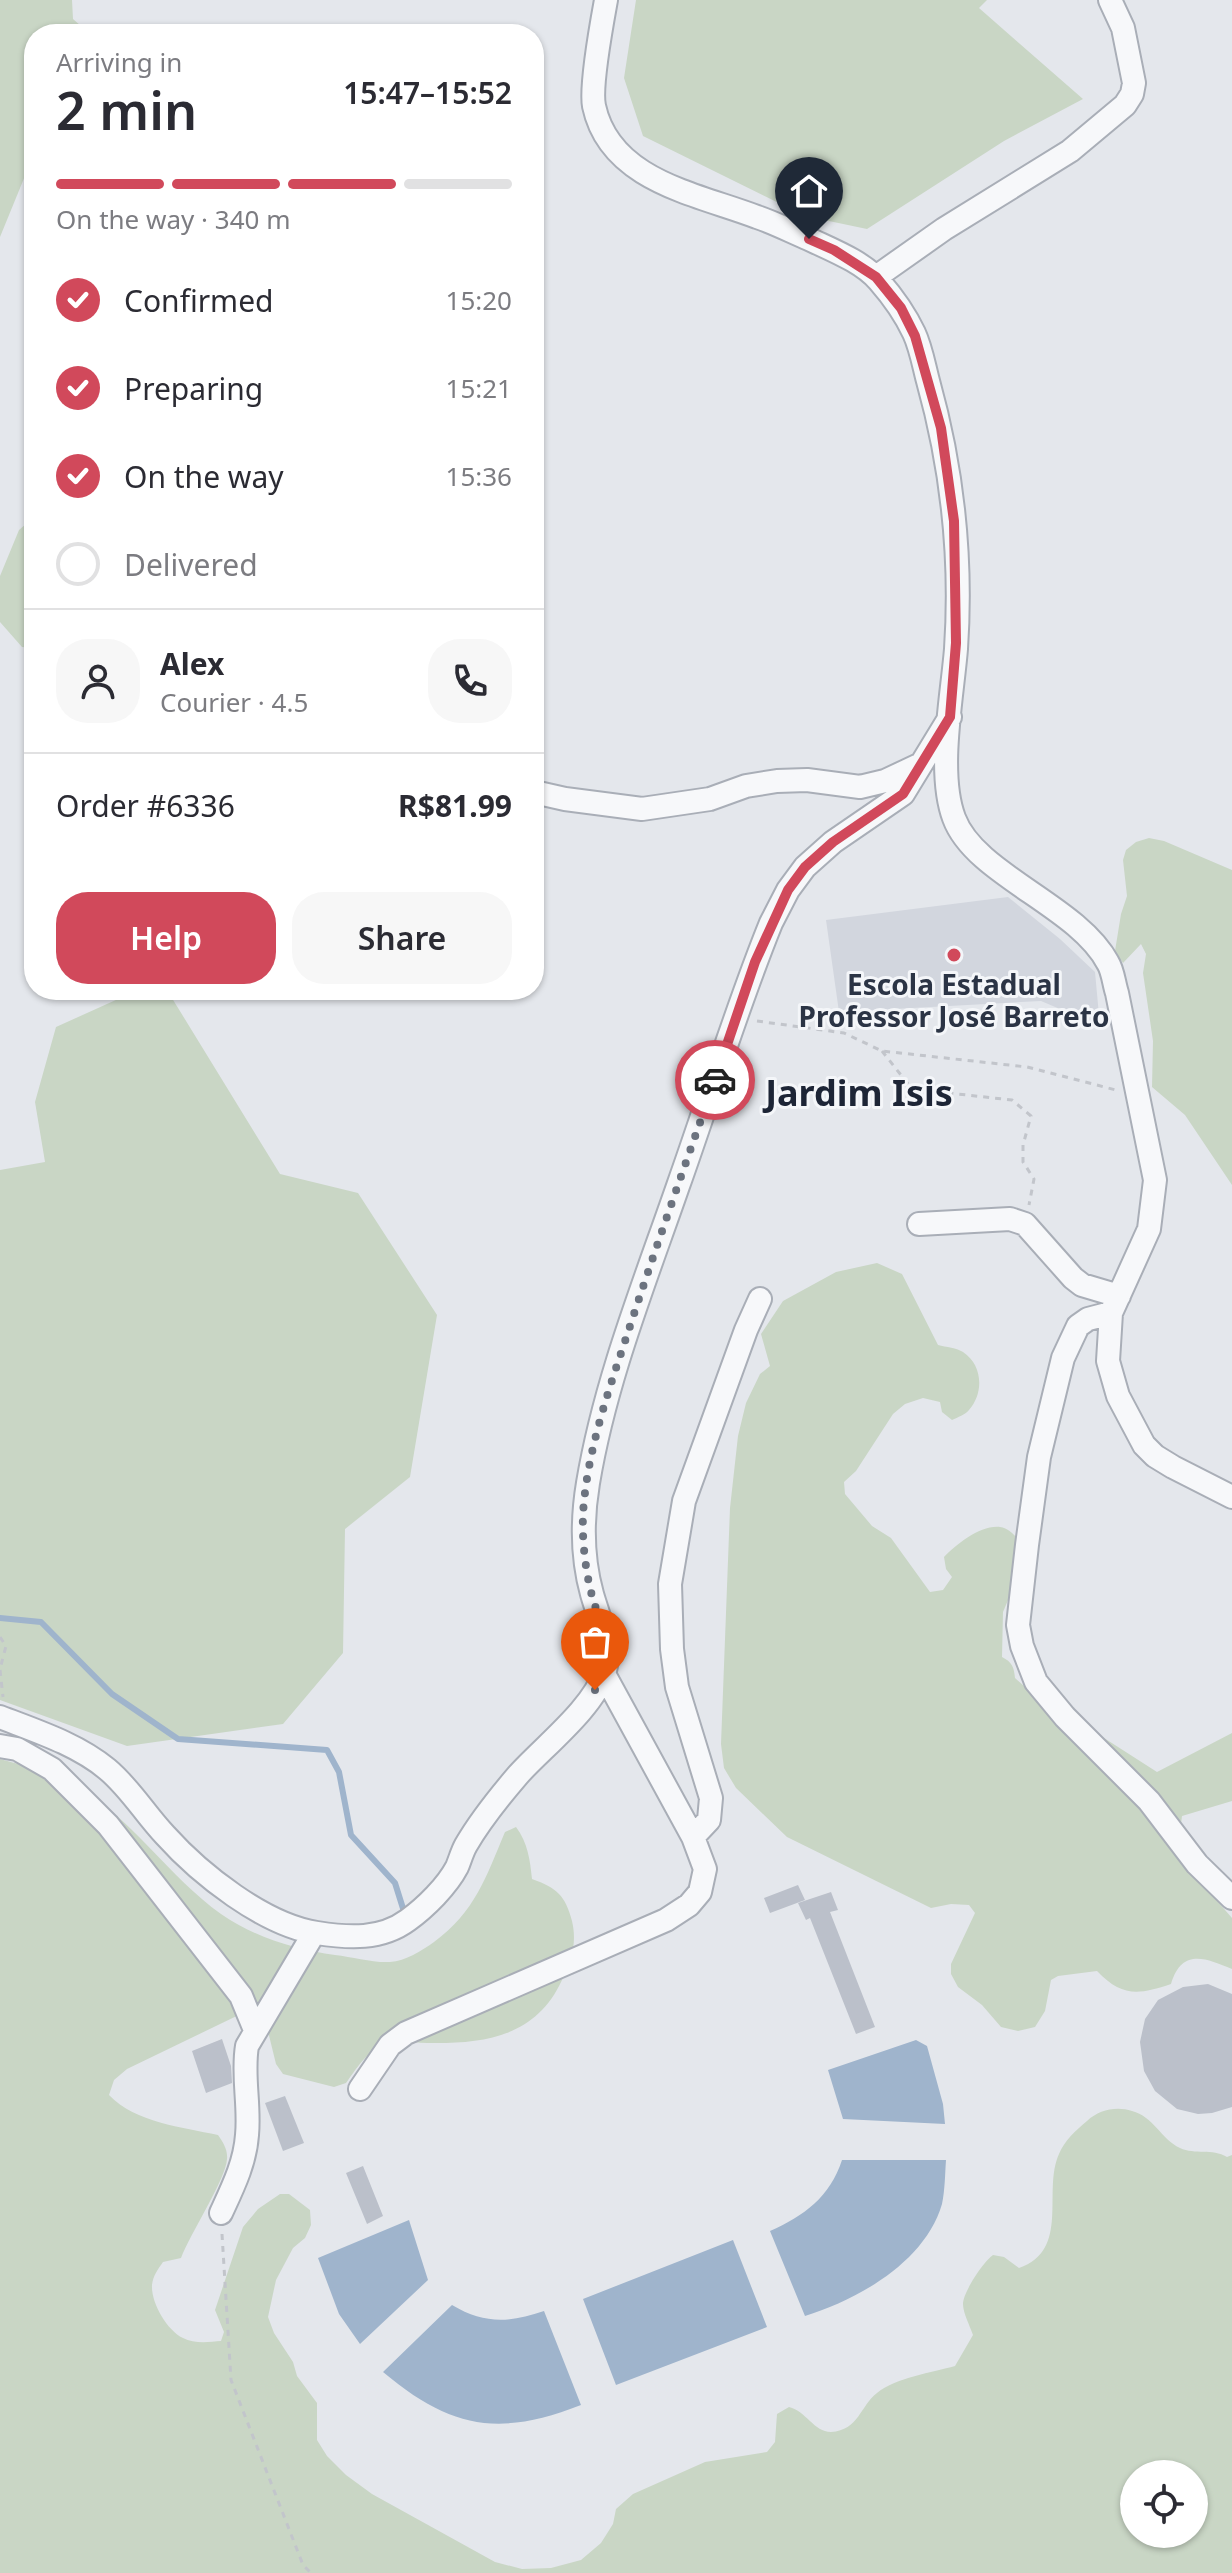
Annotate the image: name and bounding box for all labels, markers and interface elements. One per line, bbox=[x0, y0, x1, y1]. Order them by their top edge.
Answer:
text: Arriving in bbox=[56, 44, 182, 80]
text: 15:47–15:52 bbox=[343, 72, 512, 113]
text: 2 min bbox=[56, 74, 197, 145]
pin bbox=[775, 157, 843, 239]
icon: home bbox=[787, 169, 831, 213]
text: On the way · 340 m bbox=[56, 201, 290, 237]
icon: check bbox=[56, 278, 100, 322]
text: Confirmed bbox=[124, 280, 274, 321]
text: 15:20 bbox=[446, 282, 512, 318]
icon: check bbox=[56, 366, 100, 410]
text: Preparing bbox=[124, 368, 263, 409]
text: 15:21 bbox=[446, 370, 512, 406]
icon: check bbox=[56, 454, 100, 498]
text: On the way bbox=[124, 456, 284, 497]
text: 15:36 bbox=[446, 458, 512, 494]
text: Delivered bbox=[124, 544, 258, 585]
button: person bbox=[56, 639, 140, 723]
button: phone bbox=[428, 639, 512, 723]
text: Alex bbox=[160, 643, 224, 684]
text: Courier · 4.5 bbox=[160, 684, 308, 720]
text: Order #6336 bbox=[56, 785, 235, 826]
text: R$81.99 bbox=[398, 785, 512, 826]
button: Help bbox=[56, 892, 276, 984]
button: Share bbox=[292, 892, 512, 984]
marker: Escola Estadual Professor José Barreto bbox=[945, 946, 963, 964]
place label: Escola Estadual Professor José Barreto bbox=[799, 965, 1109, 1035]
courier bbox=[675, 1040, 755, 1120]
icon: car bbox=[693, 1058, 737, 1102]
district label: Jardim Isis bbox=[762, 1068, 953, 1117]
pin bbox=[561, 1608, 629, 1690]
icon: bag bbox=[573, 1620, 617, 1664]
map controls bbox=[1120, 2460, 1208, 2548]
button: locate bbox=[1120, 2460, 1208, 2548]

